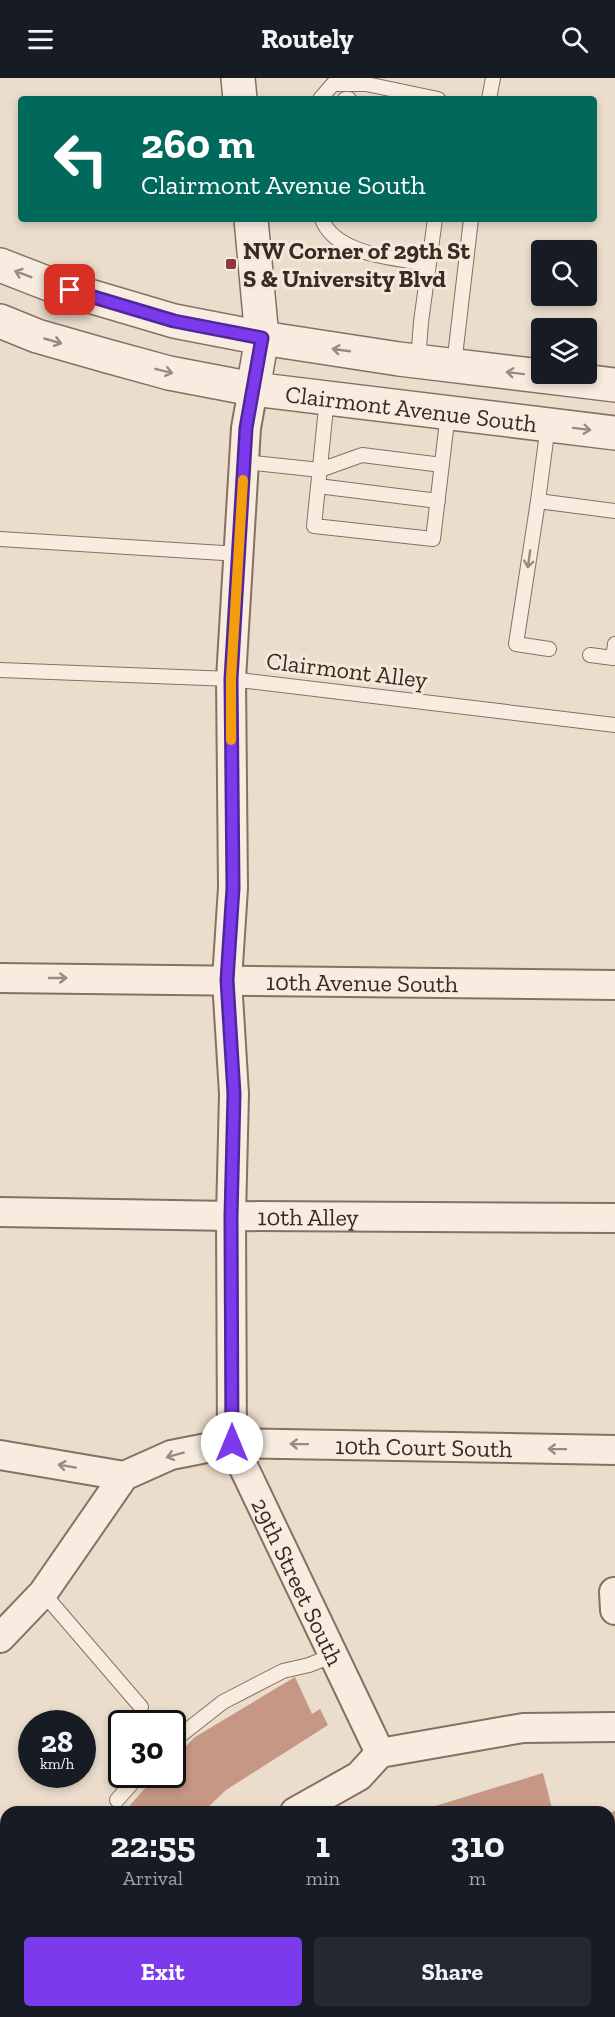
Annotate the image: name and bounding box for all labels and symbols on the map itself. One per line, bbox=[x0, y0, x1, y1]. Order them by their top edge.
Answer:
place label: NW Corner of 29th St S & University Blvd bbox=[243, 236, 470, 293]
marker: NW Corner of 29th St S & University Blvd bbox=[224, 257, 238, 271]
pin bbox=[44, 264, 95, 315]
one-way arrow bbox=[14, 268, 33, 279]
one-way arrow bbox=[43, 336, 62, 347]
one-way arrow bbox=[332, 345, 352, 356]
one-way arrow bbox=[154, 366, 173, 378]
one-way arrow bbox=[506, 367, 526, 378]
street label: Clairmont Avenue South bbox=[284, 379, 539, 438]
one-way arrow bbox=[572, 424, 591, 435]
one-way arrow bbox=[524, 548, 535, 568]
street label: Clairmont Alley bbox=[265, 646, 430, 694]
street label: 10th Avenue South bbox=[266, 967, 459, 998]
one-way arrow bbox=[48, 972, 68, 984]
street label: 10th Alley bbox=[257, 1202, 359, 1231]
position arrow bbox=[200, 1411, 264, 1475]
street label: 10th Court South bbox=[335, 1430, 513, 1463]
one-way arrow bbox=[289, 1438, 309, 1450]
one-way arrow bbox=[547, 1443, 567, 1455]
one-way arrow bbox=[166, 1450, 185, 1461]
one-way arrow bbox=[57, 1461, 77, 1472]
street label: 29th Street South bbox=[246, 1493, 351, 1671]
speed limit sign: 30 bbox=[108, 1710, 186, 1788]

